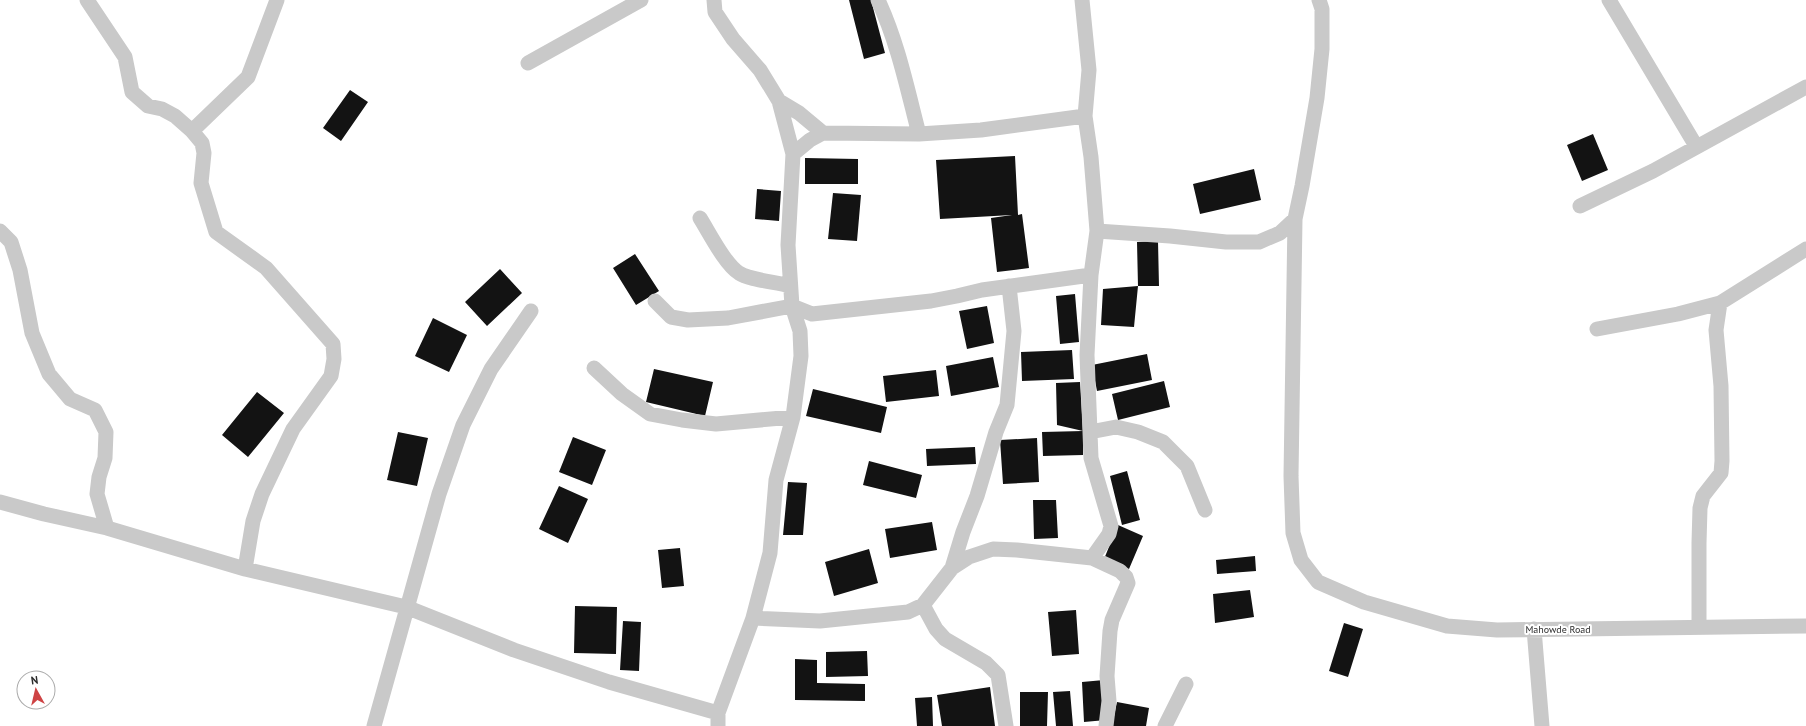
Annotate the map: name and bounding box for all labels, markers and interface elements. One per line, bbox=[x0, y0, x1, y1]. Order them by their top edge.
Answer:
street label: Mahowde Road bbox=[1525, 623, 1591, 636]
north arrow bbox=[16, 670, 56, 710]
text: N bbox=[30, 673, 39, 688]

